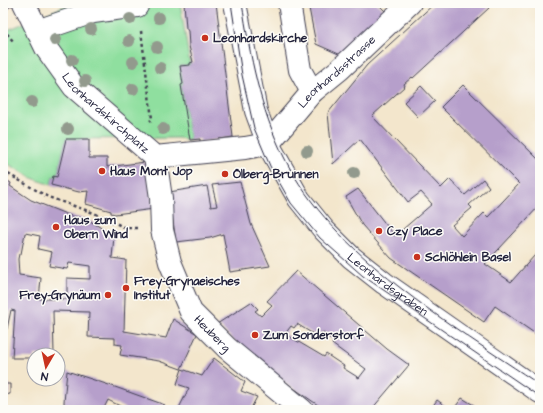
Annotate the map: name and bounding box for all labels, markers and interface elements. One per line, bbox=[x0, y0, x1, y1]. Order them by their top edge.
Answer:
place label: Leonhardskirche bbox=[213, 30, 308, 47]
street label: Leonhardsstrasse bbox=[294, 31, 380, 112]
marker: Leonhardskirche bbox=[200, 33, 210, 43]
street label: Leonhardskirchplatz bbox=[58, 69, 153, 157]
place label: Haus Mont Jop bbox=[110, 163, 193, 181]
marker: Haus Mont Jop bbox=[97, 166, 107, 176]
place label: Ölberg-Brunnen bbox=[233, 166, 318, 185]
marker: Ölberg-Brunnen bbox=[220, 169, 230, 179]
place label: Haus zum Obern Wind bbox=[64, 212, 129, 243]
marker: Haus zum Obern Wind bbox=[51, 222, 61, 232]
place label: Czy Place bbox=[387, 223, 443, 241]
marker: Czy Place bbox=[374, 226, 384, 236]
street label: Leonhardsgraben bbox=[344, 249, 432, 320]
place label: Schlöhlein Basel bbox=[424, 249, 511, 266]
marker: Schlöhlein Basel bbox=[412, 252, 422, 262]
place label: Frey-Grynaeisches Institut bbox=[134, 273, 240, 304]
marker: Frey-Grynaeisches Institut bbox=[121, 283, 131, 293]
place label: Frey-Grynäum bbox=[19, 287, 101, 305]
marker: Frey-Grynäum bbox=[103, 290, 113, 300]
street label: Heuberg bbox=[190, 311, 235, 356]
place label: Zum Sonderstorf bbox=[263, 327, 365, 344]
marker: Zum Sonderstorf bbox=[250, 330, 260, 340]
north arrow bbox=[26, 347, 66, 387]
text: N bbox=[40, 368, 49, 384]

